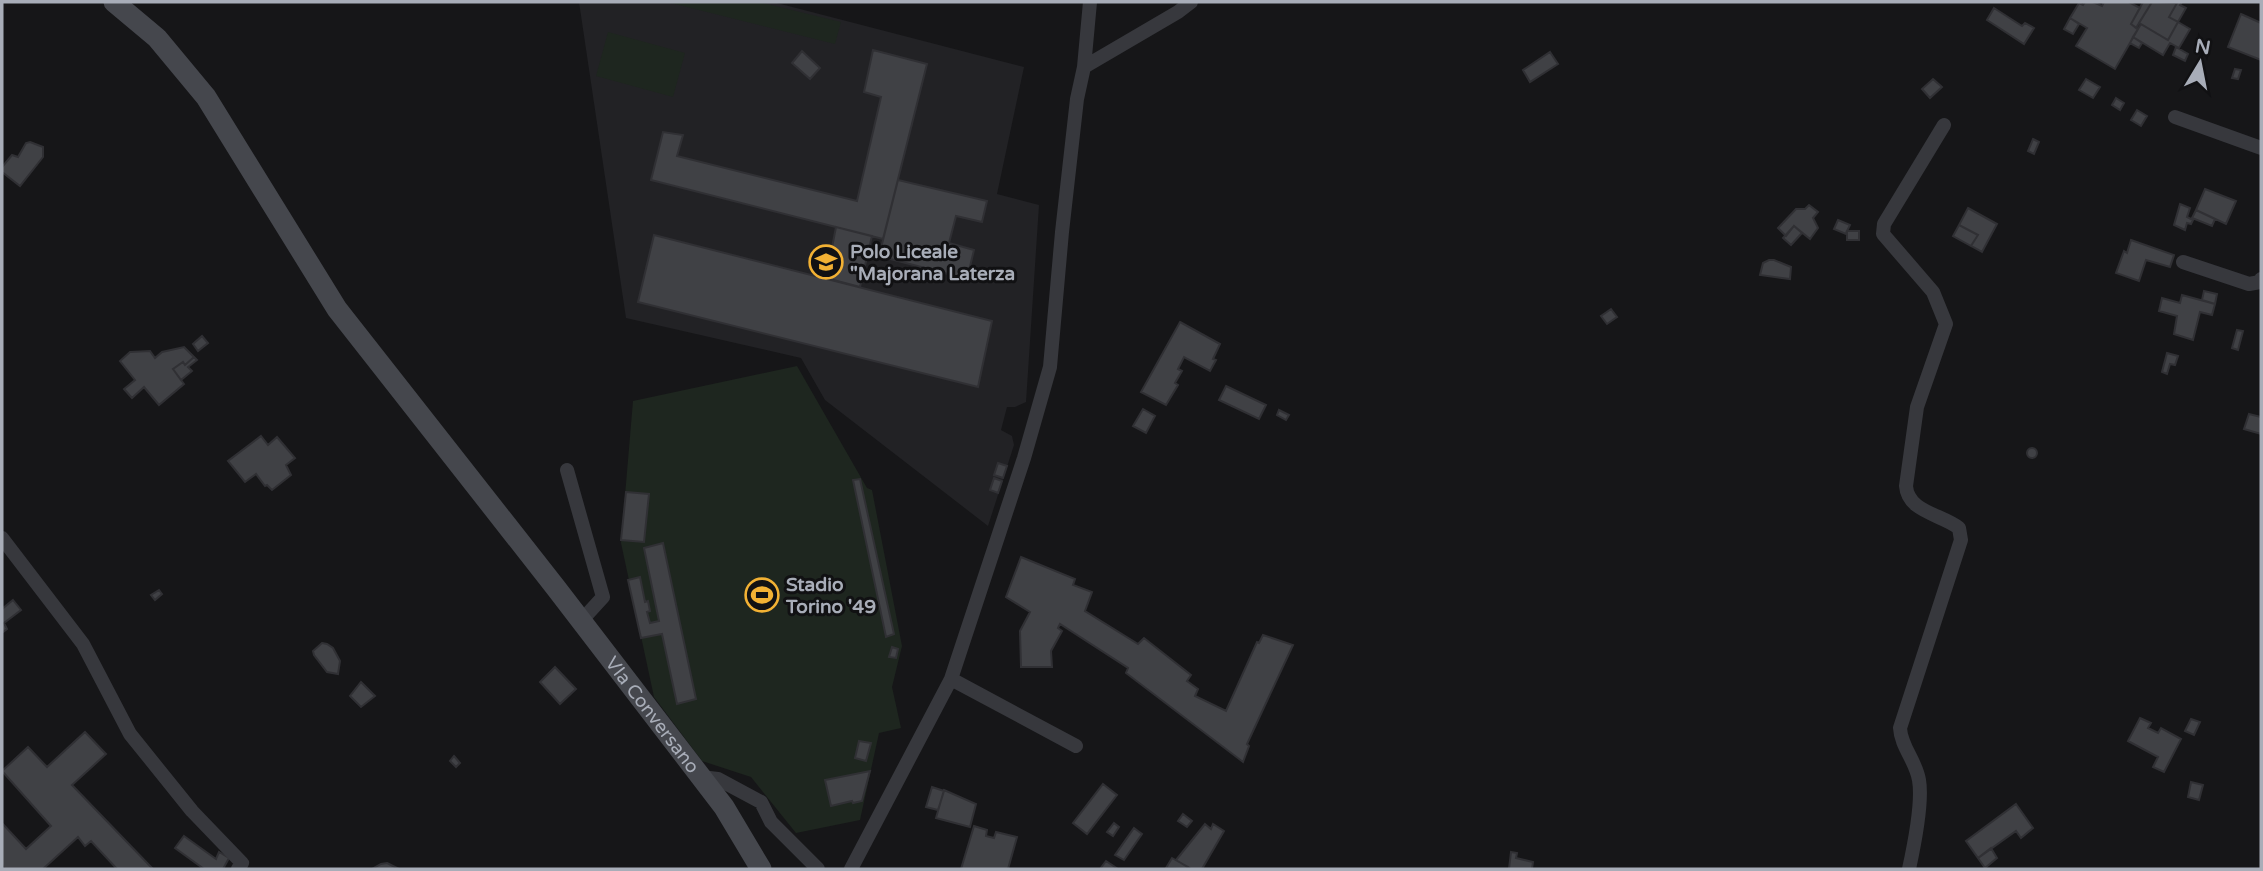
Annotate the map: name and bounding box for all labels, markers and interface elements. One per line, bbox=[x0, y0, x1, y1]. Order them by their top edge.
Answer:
north arrow bbox=[2165, 28, 2235, 98]
text: N bbox=[2193, 35, 2212, 59]
place label: Polo Liceale "Majorana Laterza bbox=[850, 241, 1015, 286]
school or university icon: Polo Liceale "Majorana Laterza bbox=[807, 243, 845, 281]
place label: Stadio Torino '49 bbox=[785, 574, 876, 618]
sports icon: Stadio Torino '49 bbox=[743, 576, 781, 614]
street label: VIa Conversano bbox=[601, 652, 704, 778]

